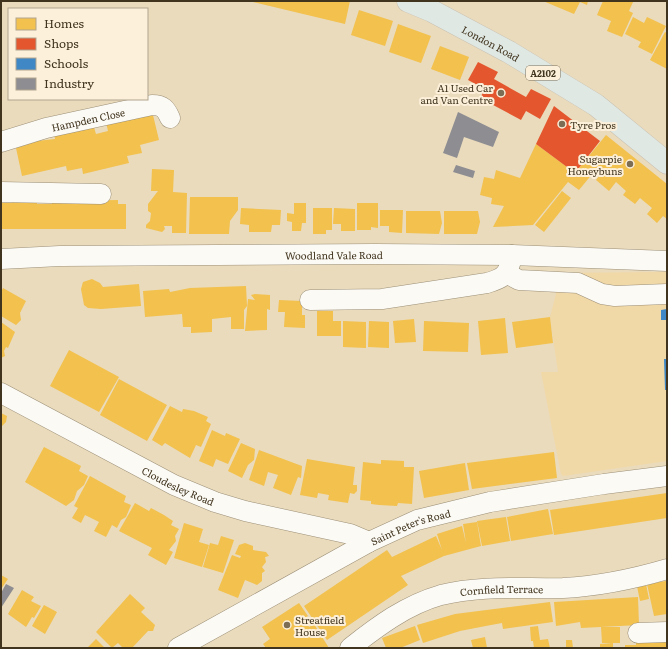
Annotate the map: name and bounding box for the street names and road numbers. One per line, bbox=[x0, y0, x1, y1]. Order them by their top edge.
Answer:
street label: London Road bbox=[460, 21, 523, 64]
road number: A2102 bbox=[526, 66, 560, 80]
street label: Hampden Close bbox=[50, 104, 126, 134]
street label: Woodland Vale Road bbox=[285, 246, 383, 262]
street label: Cloudesley Road bbox=[140, 462, 217, 508]
street label: Saint Peter's Road bbox=[368, 505, 452, 548]
street label: Cornfield Terrace bbox=[459, 581, 543, 599]

